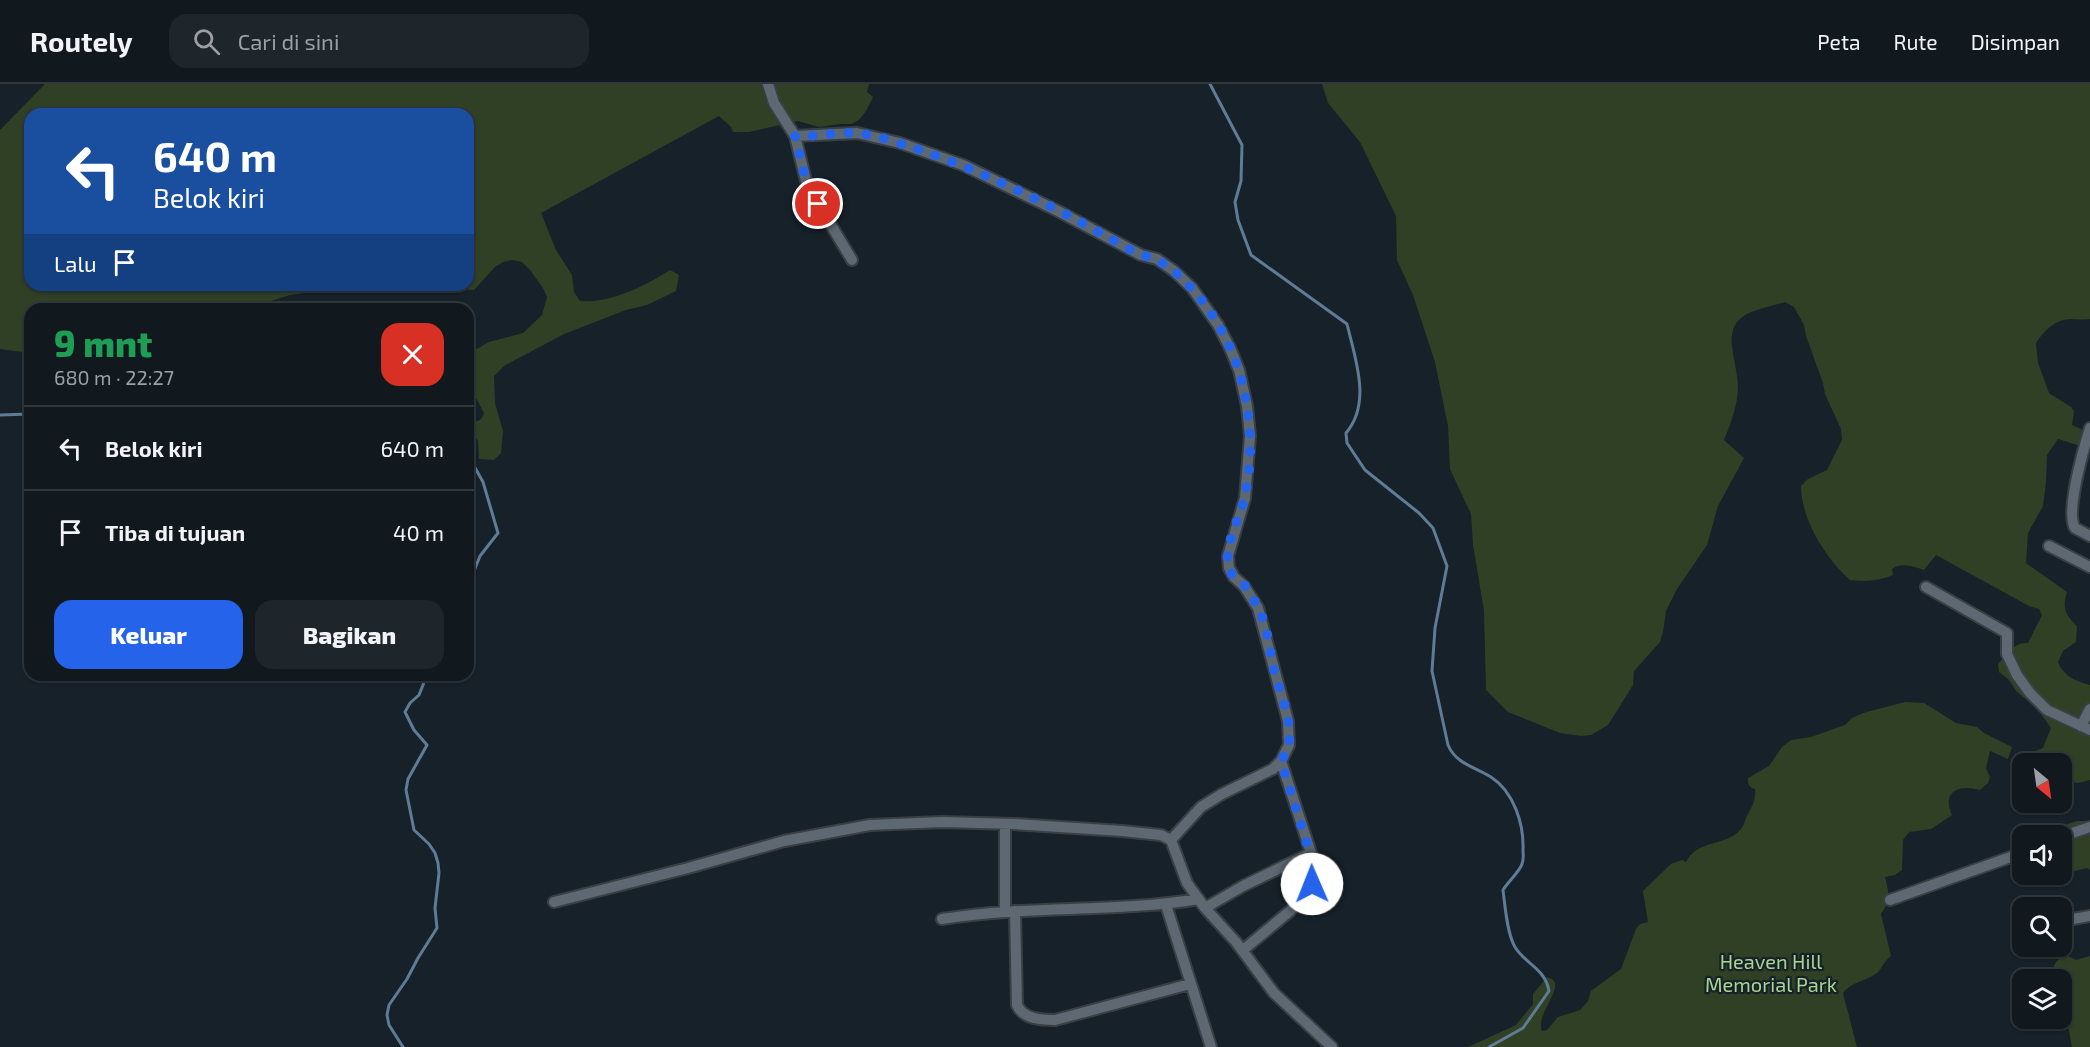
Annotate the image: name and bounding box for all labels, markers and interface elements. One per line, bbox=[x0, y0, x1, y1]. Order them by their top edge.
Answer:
search box bbox=[169, 14, 589, 68]
text: Routely bbox=[30, 24, 133, 58]
icon: search bbox=[190, 25, 223, 58]
text: Cari di sini bbox=[238, 28, 339, 54]
text: Peta bbox=[1817, 29, 1860, 54]
text: Rute bbox=[1893, 29, 1938, 54]
text: Disimpan bbox=[1971, 29, 2060, 54]
text: 640 m bbox=[153, 130, 277, 180]
icon: left bbox=[54, 132, 132, 210]
pin bbox=[792, 178, 843, 229]
text: Belok kiri bbox=[153, 181, 265, 213]
icon: arrive bbox=[801, 187, 834, 220]
icon: arrive bbox=[108, 246, 141, 279]
text: Lalu bbox=[54, 250, 96, 276]
text: 9 mnt bbox=[54, 321, 152, 364]
button: close bbox=[381, 323, 444, 386]
text: 680 m · 22:27 bbox=[54, 365, 174, 389]
icon: left bbox=[54, 432, 87, 465]
text: Belok kiri bbox=[105, 435, 202, 461]
text: 640 m bbox=[380, 435, 444, 461]
icon: arrive bbox=[54, 516, 87, 549]
text: Tiba di tujuan bbox=[105, 519, 245, 545]
text: 40 m bbox=[393, 519, 444, 545]
button: Keluar bbox=[54, 600, 243, 669]
button: Bagikan bbox=[255, 600, 444, 669]
north arrow bbox=[2012, 753, 2072, 813]
map controls bbox=[2012, 753, 2072, 1029]
button: sound bbox=[2012, 825, 2072, 885]
position arrow bbox=[1280, 852, 1344, 916]
button: search bbox=[2012, 897, 2072, 957]
park label: Heaven Hill Memorial Park bbox=[1705, 949, 1837, 996]
button: layers bbox=[2012, 969, 2072, 1029]

